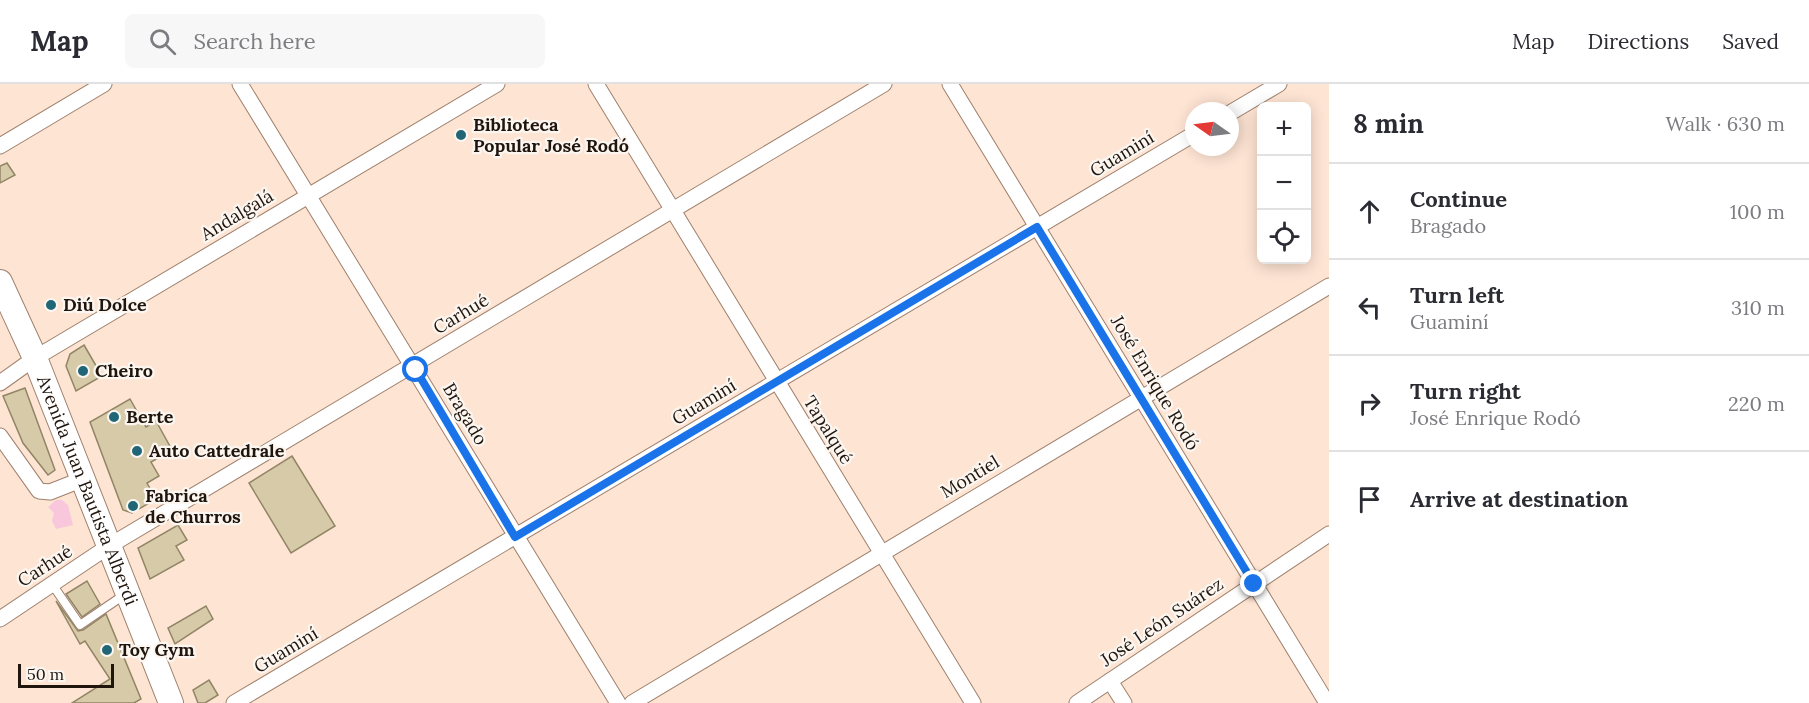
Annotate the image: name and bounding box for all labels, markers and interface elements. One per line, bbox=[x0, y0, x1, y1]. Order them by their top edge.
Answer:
search box bbox=[125, 14, 545, 68]
text: Map bbox=[30, 23, 89, 59]
icon: search bbox=[146, 25, 179, 58]
text: Search here bbox=[194, 27, 316, 55]
text: Map bbox=[1512, 28, 1555, 55]
text: Directions bbox=[1588, 28, 1689, 55]
text: Saved bbox=[1722, 28, 1779, 55]
north arrow bbox=[1185, 102, 1239, 156]
map controls bbox=[1257, 102, 1311, 264]
button: + bbox=[1257, 102, 1311, 156]
text: 8 min bbox=[1353, 107, 1424, 140]
text: Walk · 630 m bbox=[1666, 111, 1785, 136]
place label: Biblioteca Popular José Rodó bbox=[473, 113, 629, 157]
street label: Guaminí bbox=[1085, 125, 1158, 182]
marker: Biblioteca Popular José Rodó bbox=[454, 128, 468, 142]
button: − bbox=[1257, 156, 1311, 210]
street label: Andalgalá bbox=[195, 184, 277, 246]
text: Continue bbox=[1410, 185, 1507, 213]
icon: ahead bbox=[1353, 195, 1386, 228]
text: 100 m bbox=[1730, 199, 1785, 224]
button: locate bbox=[1257, 210, 1311, 264]
text: Bragado bbox=[1410, 213, 1486, 238]
text: Turn left bbox=[1410, 281, 1504, 309]
street label: Carhué bbox=[429, 288, 493, 339]
icon: left bbox=[1353, 291, 1386, 324]
place label: Diú Dolce bbox=[63, 293, 147, 316]
text: 310 m bbox=[1731, 295, 1785, 320]
marker: Diú Dolce bbox=[44, 298, 58, 312]
text: Guaminí bbox=[1410, 309, 1489, 334]
street label: José Enrique Rodó bbox=[1106, 310, 1205, 454]
route start bbox=[402, 356, 428, 382]
place label: Cheiro bbox=[95, 359, 153, 382]
marker: Cheiro bbox=[76, 364, 90, 378]
street label: Avenida Juan Bautista Alberdi bbox=[32, 371, 143, 609]
street label: Guaminí bbox=[667, 373, 740, 430]
text: Turn right bbox=[1410, 377, 1521, 405]
street label: Bragado bbox=[438, 378, 493, 449]
icon: right bbox=[1353, 387, 1386, 420]
street label: Tapalqué bbox=[798, 391, 858, 468]
text: 220 m bbox=[1728, 391, 1785, 416]
place label: Berte bbox=[126, 405, 174, 428]
text: José Enrique Rodó bbox=[1410, 405, 1581, 430]
marker: Berte bbox=[107, 410, 121, 424]
place label: Auto Cattedrale bbox=[149, 439, 285, 462]
marker: Auto Cattedrale bbox=[130, 444, 144, 458]
street label: Montiel bbox=[936, 450, 1003, 503]
icon: arrive bbox=[1353, 483, 1386, 516]
place label: Fabrica de Churros bbox=[145, 484, 241, 528]
text: Arrive at destination bbox=[1410, 485, 1628, 513]
marker: Fabrica de Churros bbox=[126, 499, 140, 513]
street label: Carhué bbox=[13, 539, 77, 592]
route end bbox=[1240, 570, 1266, 596]
street label: José León Suárez bbox=[1095, 572, 1227, 672]
street label: Guaminí bbox=[249, 621, 322, 678]
place label: Toy Gym bbox=[119, 638, 195, 661]
marker: Toy Gym bbox=[100, 643, 114, 657]
scale bar bbox=[18, 661, 114, 688]
text: 50 m bbox=[27, 664, 64, 684]

